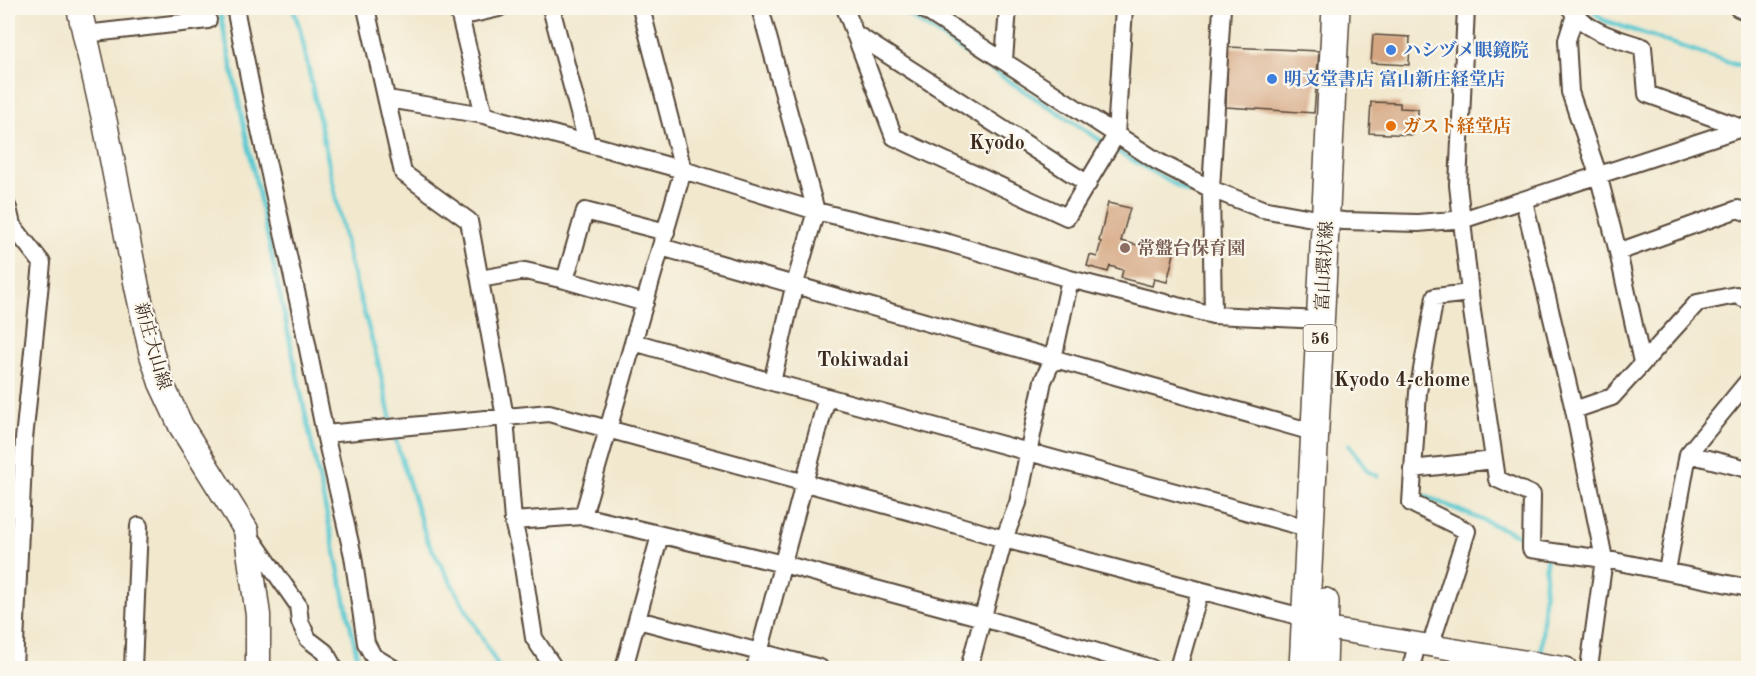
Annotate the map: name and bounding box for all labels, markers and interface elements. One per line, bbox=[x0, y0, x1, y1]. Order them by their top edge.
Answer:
place label: ハシヅメ眼鏡院 bbox=[1403, 40, 1529, 60]
marker: ハシヅメ眼鏡院 bbox=[1384, 43, 1398, 57]
place label: 明文堂書店 富山新庄経堂店 bbox=[1284, 69, 1505, 89]
marker: 明文堂書店 富山新庄経堂店 bbox=[1265, 72, 1279, 86]
place label: ガスト経堂店 bbox=[1403, 116, 1511, 136]
marker: ガスト経堂店 bbox=[1384, 119, 1398, 133]
district label: Kyodo bbox=[969, 134, 1025, 154]
street label: 富山環状線 bbox=[1312, 221, 1336, 311]
place label: 常盤台保育園 bbox=[1137, 238, 1245, 258]
marker: 常盤台保育園 bbox=[1118, 241, 1132, 255]
street label: 新庄大山線 bbox=[131, 300, 175, 392]
road number: 56 bbox=[1304, 325, 1336, 351]
district label: Tokiwadai bbox=[817, 351, 909, 371]
district label: Kyodo 4-chome bbox=[1334, 371, 1470, 391]

